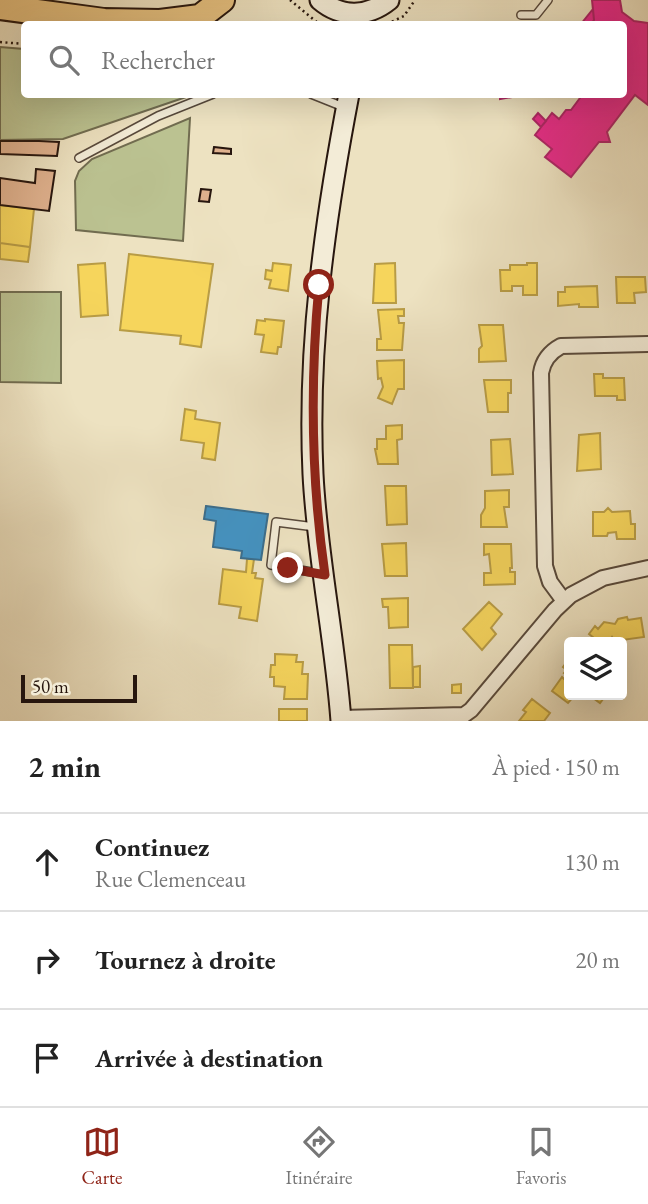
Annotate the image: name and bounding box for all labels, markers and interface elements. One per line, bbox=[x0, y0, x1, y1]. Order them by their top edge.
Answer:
search box bbox=[21, 21, 627, 98]
icon: search bbox=[45, 41, 83, 79]
text: Rechercher bbox=[101, 43, 215, 77]
route start bbox=[303, 269, 334, 300]
route end bbox=[272, 552, 303, 583]
map controls bbox=[564, 637, 627, 700]
button: layers bbox=[564, 637, 627, 700]
scale bar bbox=[21, 672, 136, 704]
text: 50 m bbox=[32, 674, 69, 699]
text: 2 min bbox=[28, 747, 101, 786]
text: À pied · 150 m bbox=[492, 752, 620, 782]
text: Continuez bbox=[95, 830, 209, 864]
icon: ahead bbox=[28, 843, 66, 881]
text: 130 m bbox=[564, 847, 620, 877]
text: Rue Clemenceau bbox=[95, 864, 246, 894]
icon: right bbox=[28, 941, 66, 979]
text: Tournez à droite bbox=[95, 943, 276, 977]
text: 20 m bbox=[575, 945, 620, 975]
icon: arrive bbox=[28, 1039, 66, 1077]
text: Arrivée à destination bbox=[95, 1041, 323, 1075]
tab: Carte bbox=[82, 1123, 122, 1190]
tab: Itinéraire bbox=[286, 1123, 352, 1190]
tab: Favoris bbox=[516, 1123, 566, 1190]

